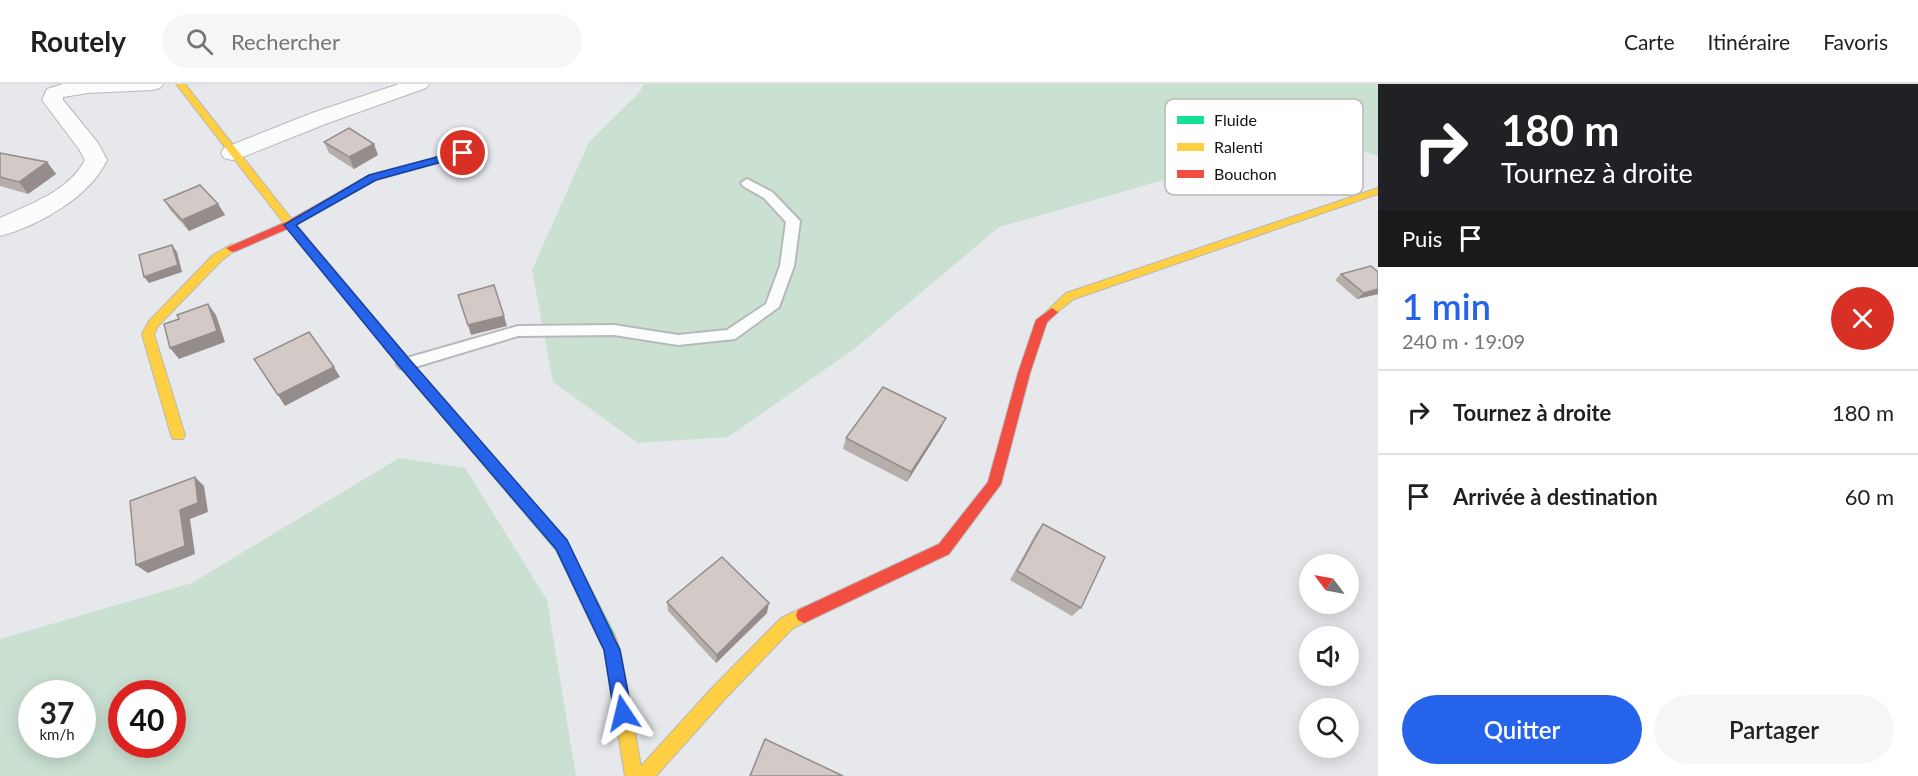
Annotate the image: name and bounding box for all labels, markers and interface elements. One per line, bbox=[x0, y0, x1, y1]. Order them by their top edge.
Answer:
search box bbox=[162, 14, 582, 68]
text: Routely bbox=[30, 24, 126, 58]
icon: search bbox=[183, 25, 216, 58]
text: Rechercher bbox=[231, 28, 340, 55]
text: Carte bbox=[1624, 29, 1675, 54]
text: Itinéraire bbox=[1708, 29, 1790, 54]
text: Favoris bbox=[1823, 29, 1888, 54]
legend bbox=[1165, 99, 1363, 195]
text: 180 m bbox=[1501, 105, 1619, 155]
icon: right bbox=[1402, 108, 1480, 186]
text: Fluide bbox=[1214, 110, 1257, 129]
pin bbox=[437, 127, 488, 178]
icon: arrive bbox=[446, 136, 479, 169]
text: Ralenti bbox=[1214, 137, 1263, 156]
text: Tournez à droite bbox=[1501, 156, 1693, 189]
text: Bouchon bbox=[1214, 164, 1277, 183]
icon: arrive bbox=[1454, 222, 1487, 255]
text: Puis bbox=[1402, 225, 1442, 252]
text: 1 min bbox=[1402, 284, 1491, 328]
button: close bbox=[1831, 287, 1894, 350]
text: 240 m · 19:09 bbox=[1402, 329, 1525, 353]
icon: right bbox=[1402, 396, 1435, 429]
text: Tournez à droite bbox=[1453, 399, 1611, 426]
text: 180 m bbox=[1832, 399, 1894, 426]
icon: arrive bbox=[1402, 480, 1435, 513]
text: Arrivée à destination bbox=[1453, 483, 1658, 510]
text: 60 m bbox=[1845, 483, 1894, 510]
north arrow bbox=[1299, 554, 1359, 614]
map controls bbox=[1299, 554, 1359, 758]
button: sound bbox=[1299, 626, 1359, 686]
speed limit sign: 40 bbox=[108, 680, 186, 758]
position arrow bbox=[591, 681, 655, 745]
text: 37 bbox=[40, 694, 74, 730]
button: Quitter bbox=[1402, 695, 1642, 764]
button: Partager bbox=[1654, 695, 1894, 764]
button: search bbox=[1299, 698, 1359, 758]
text: km/h bbox=[39, 725, 75, 743]

